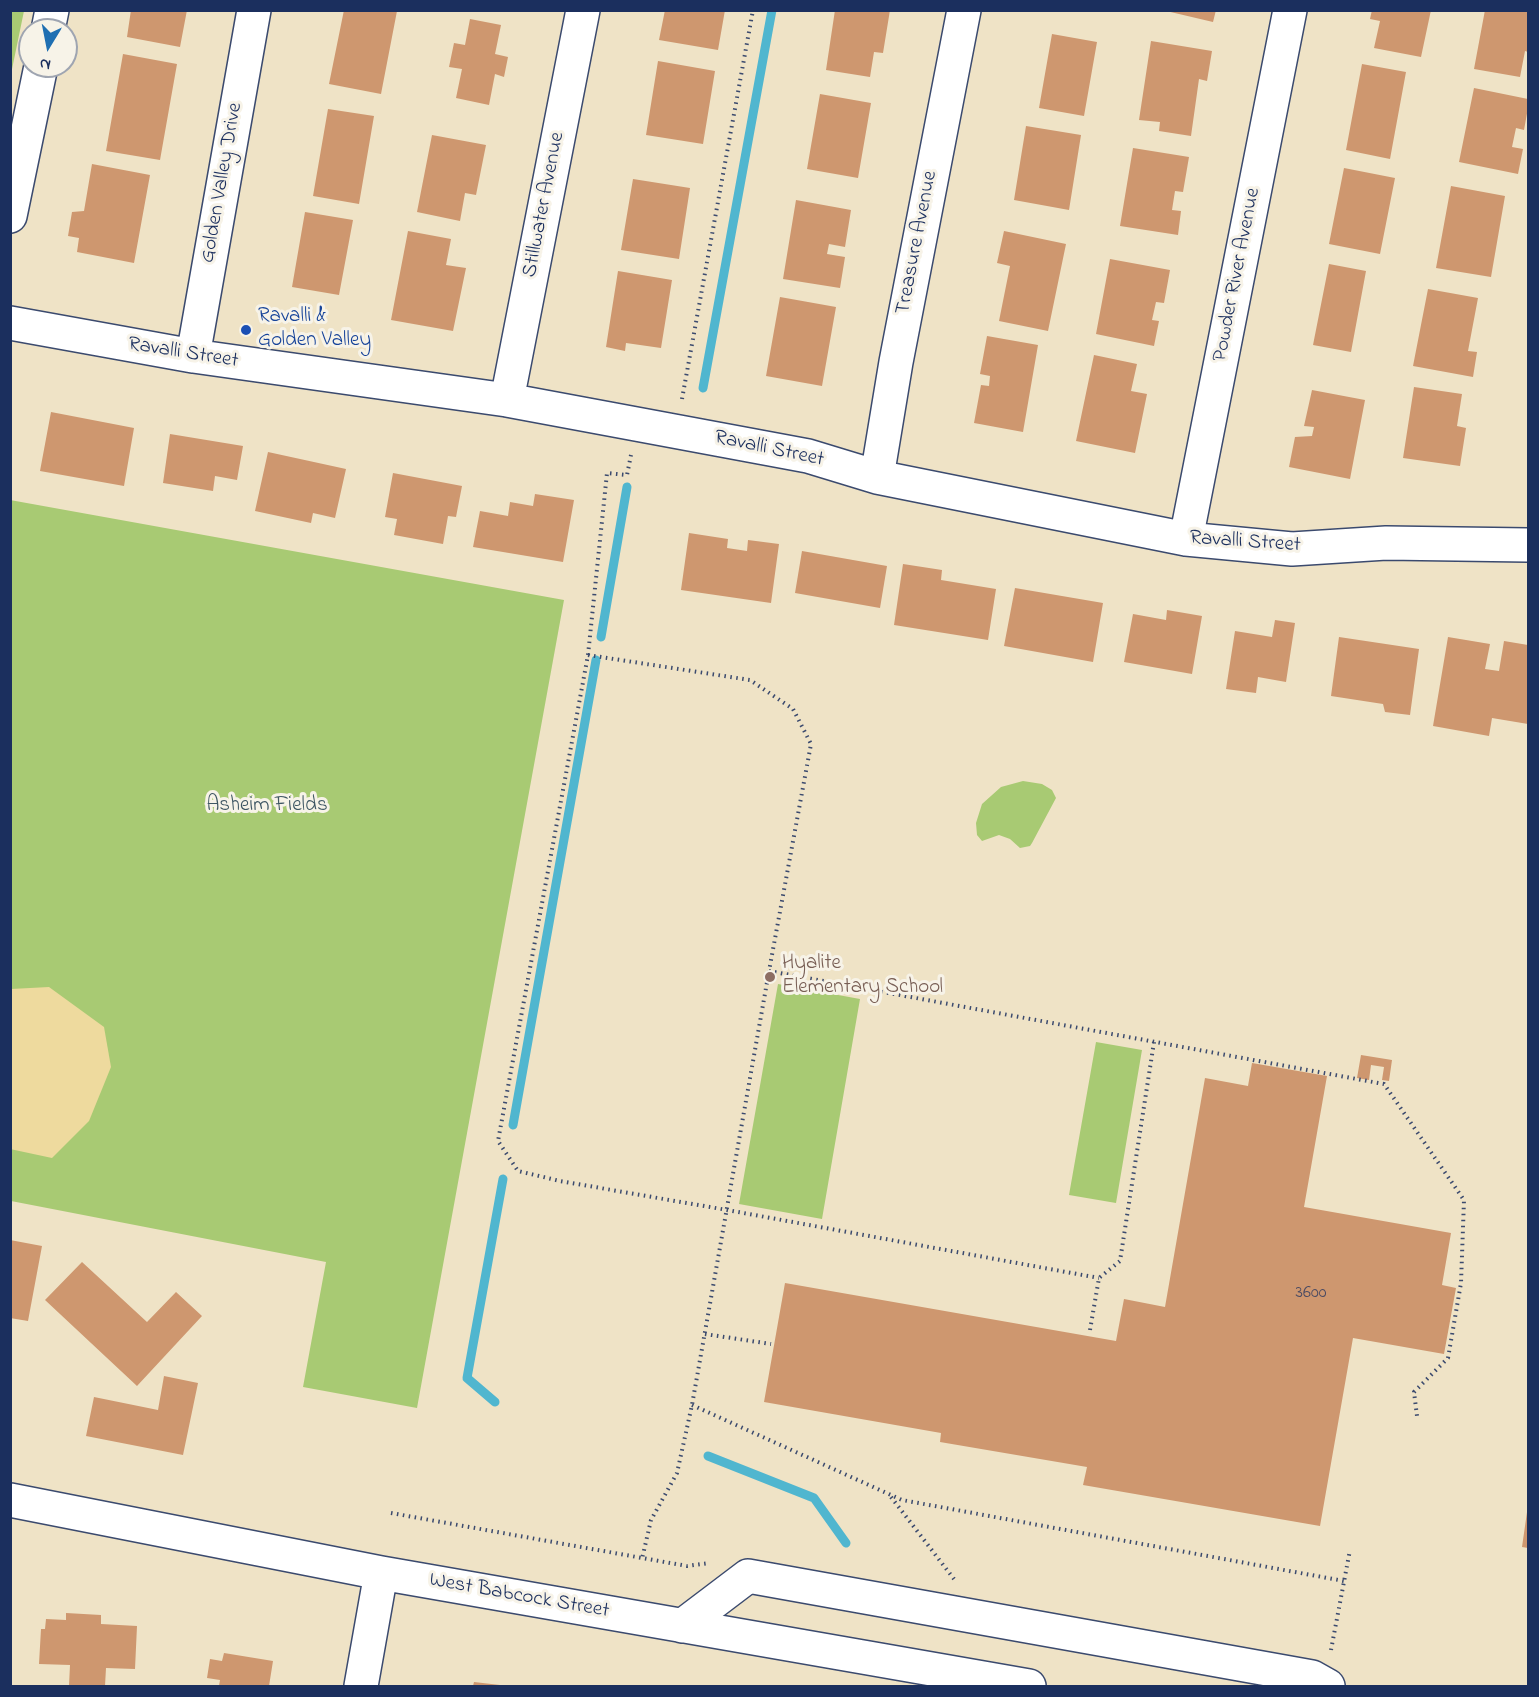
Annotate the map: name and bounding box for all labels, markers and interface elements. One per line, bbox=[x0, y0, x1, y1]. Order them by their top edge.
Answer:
north arrow bbox=[18, 18, 78, 78]
text: N bbox=[38, 51, 53, 77]
street label: Golden Valley Drive bbox=[197, 101, 249, 265]
street label: Stillwater Avenue bbox=[519, 130, 571, 280]
street label: Treasure Avenue bbox=[892, 169, 944, 317]
street label: Powder River Avenue bbox=[1209, 186, 1267, 364]
place label: Ravalli & Golden Valley bbox=[258, 305, 371, 355]
marker: Ravalli & Golden Valley bbox=[239, 323, 253, 337]
street label: Ravalli Street bbox=[126, 333, 240, 375]
street label: Ravalli Street bbox=[712, 426, 826, 474]
street label: Ravalli Street bbox=[1189, 527, 1301, 559]
park label: Asheim Fields bbox=[206, 794, 328, 820]
place label: Hyalite Elementary School bbox=[782, 952, 943, 1002]
marker: Hyalite Elementary School bbox=[763, 970, 777, 984]
house number: 3600 bbox=[1296, 1283, 1326, 1305]
street label: West Babcock Street bbox=[427, 1569, 611, 1625]

